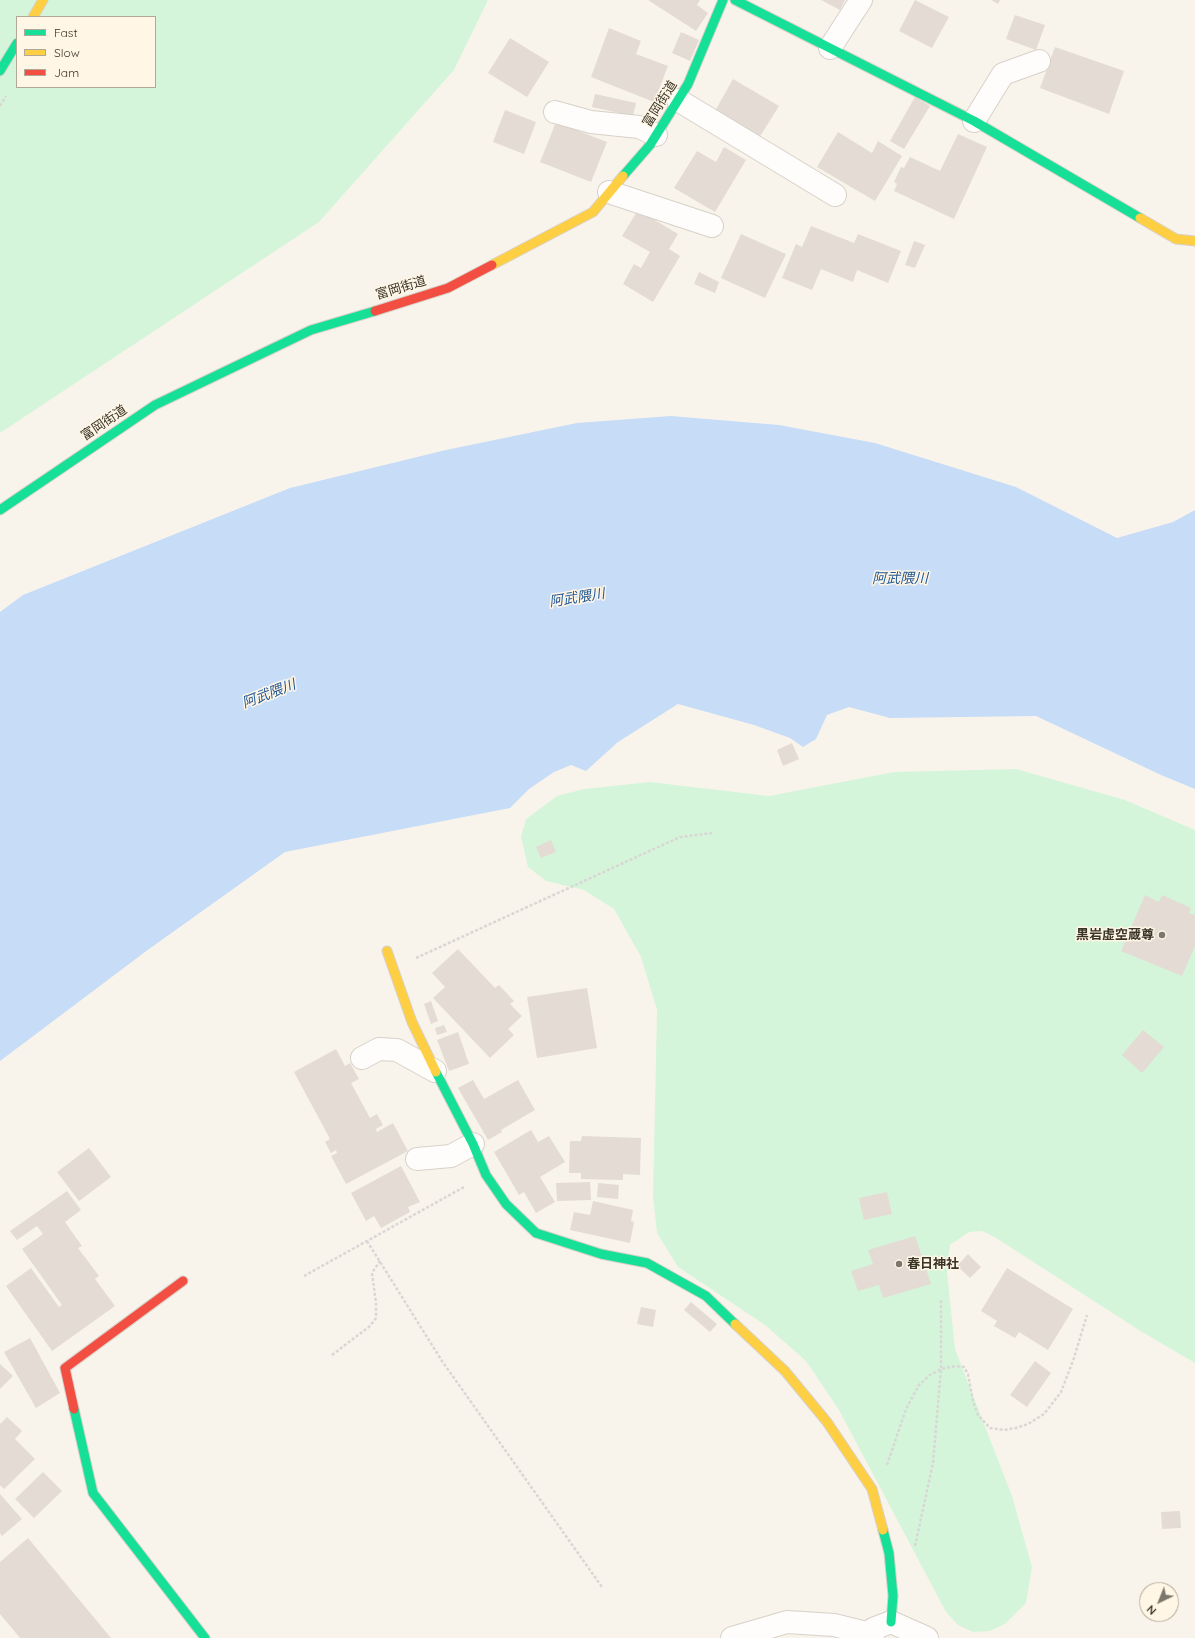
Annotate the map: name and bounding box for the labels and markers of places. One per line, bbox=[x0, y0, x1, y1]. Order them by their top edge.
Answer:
place label: 黒岩虚空蔵尊 bbox=[1076, 927, 1154, 943]
marker: 黒岩虚空蔵尊 bbox=[1157, 930, 1167, 940]
place label: 春日神社 bbox=[907, 1256, 959, 1272]
marker: 春日神社 bbox=[894, 1259, 904, 1269]

